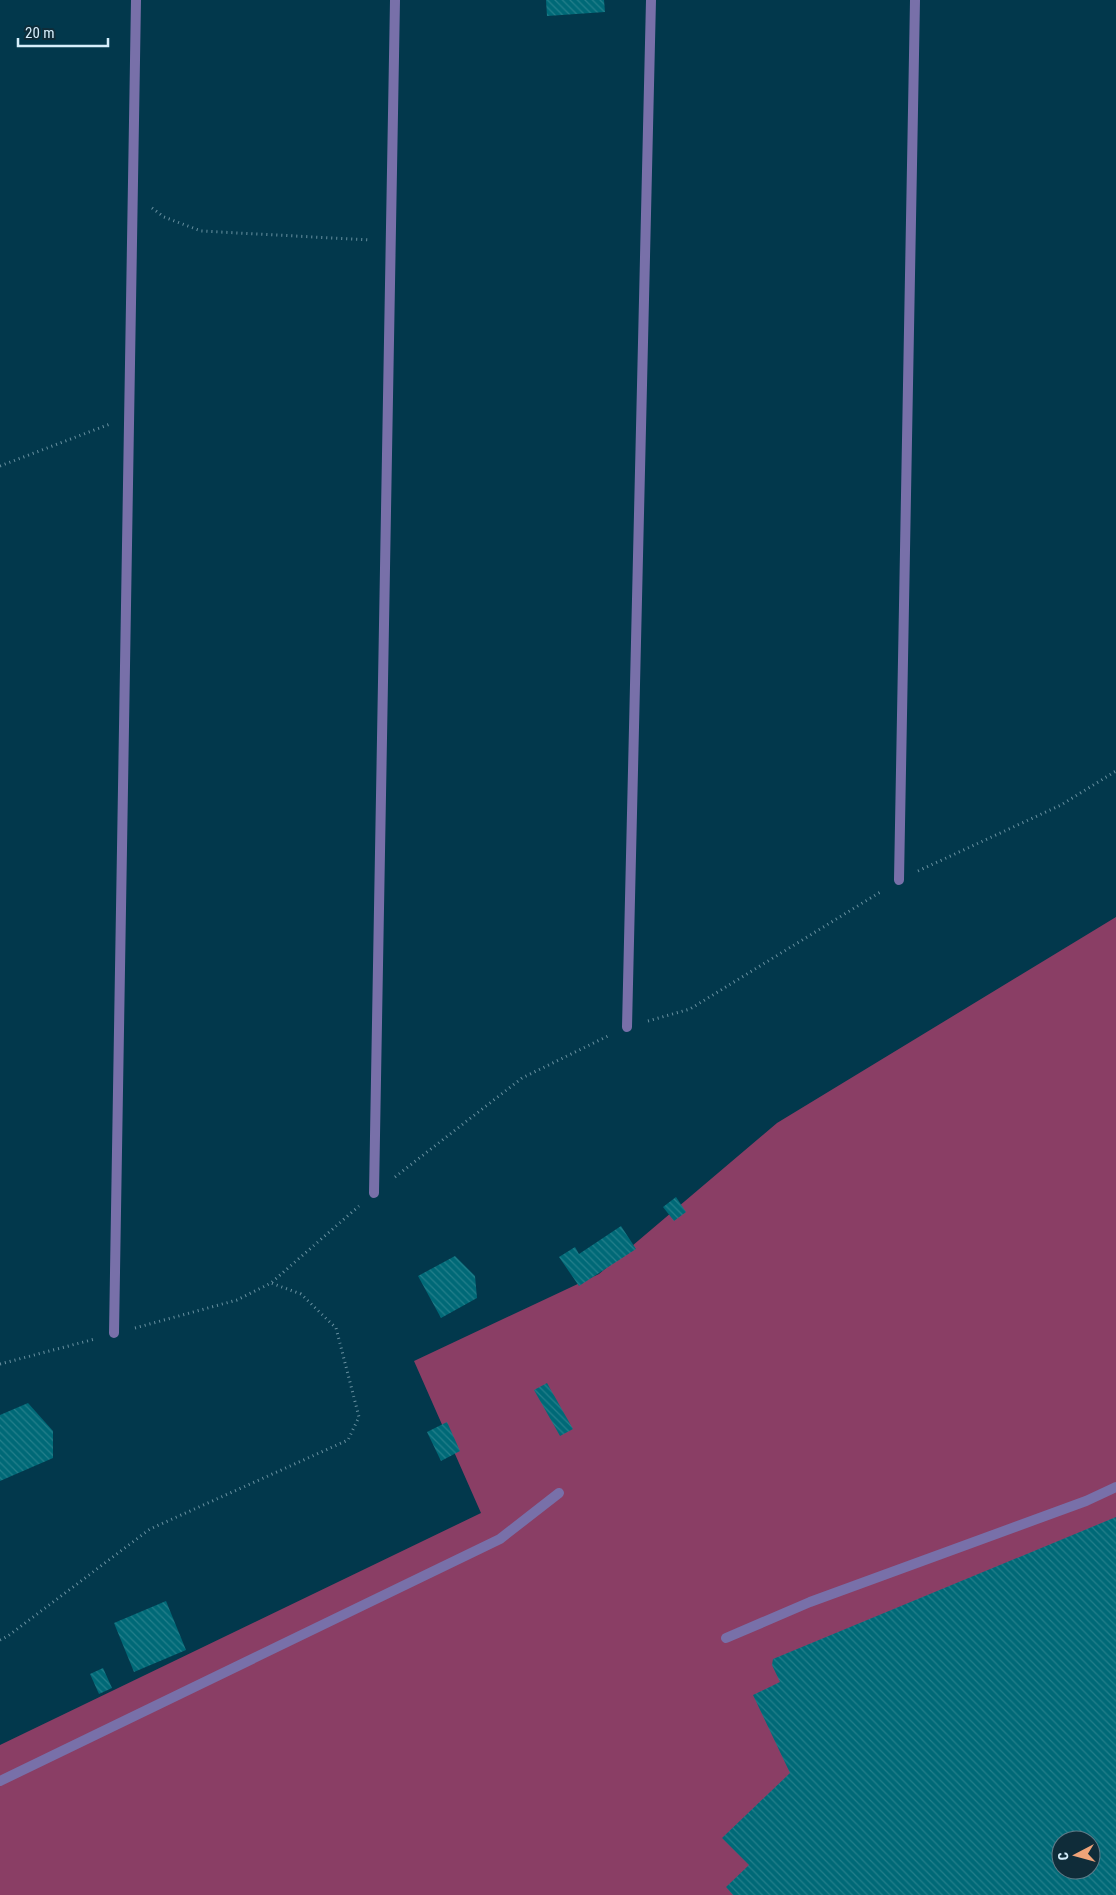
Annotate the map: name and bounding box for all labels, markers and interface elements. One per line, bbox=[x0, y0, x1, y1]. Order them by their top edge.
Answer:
scale bar bbox=[18, 15, 108, 47]
text: 20 m bbox=[25, 24, 55, 42]
north arrow bbox=[1051, 1830, 1101, 1880]
text: С bbox=[1055, 1852, 1071, 1861]

